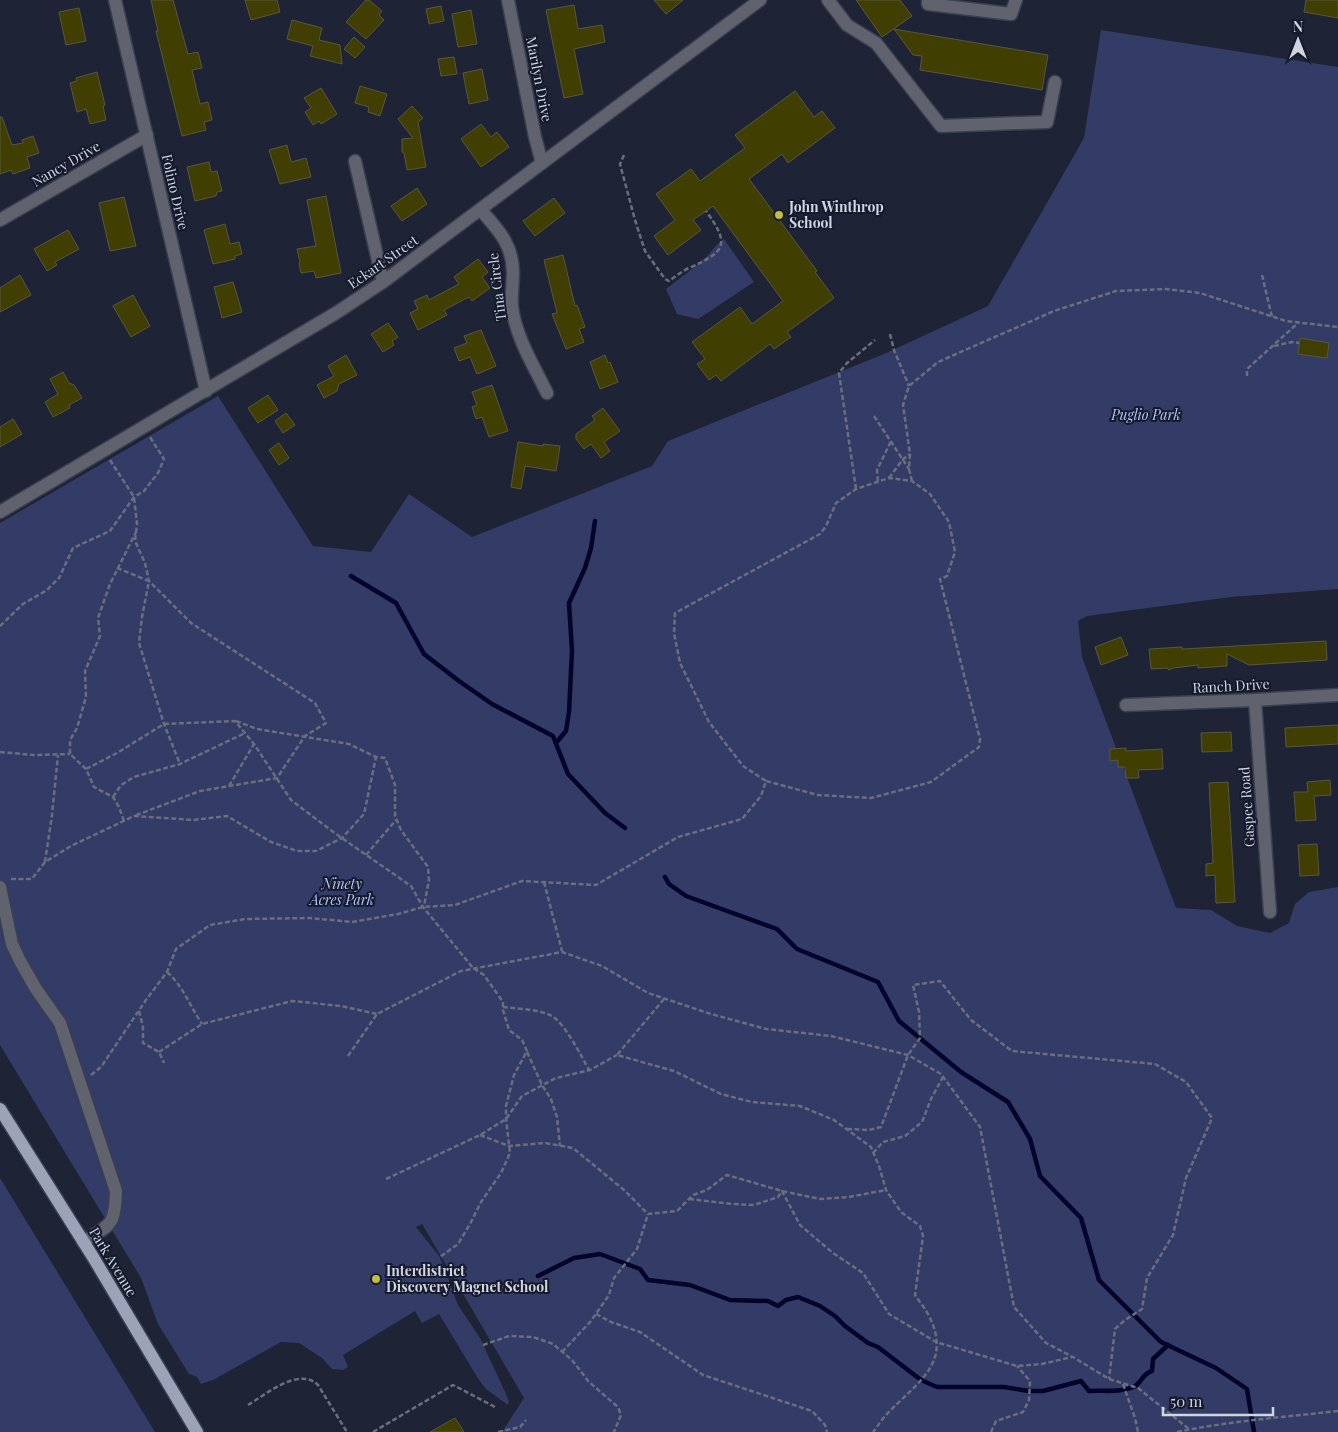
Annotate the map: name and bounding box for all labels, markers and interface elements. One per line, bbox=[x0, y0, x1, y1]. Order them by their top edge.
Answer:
north arrow bbox=[1273, 15, 1323, 65]
text: N bbox=[1293, 17, 1303, 36]
street label: Marilyn Drive bbox=[522, 35, 557, 123]
street label: Nancy Drive bbox=[28, 136, 103, 191]
street label: Folino Drive bbox=[158, 152, 193, 232]
place label: John Winthrop School bbox=[788, 197, 884, 232]
marker: John Winthrop School bbox=[773, 209, 785, 221]
street label: Eckart Street bbox=[344, 230, 423, 293]
street label: Tina Circle bbox=[483, 252, 510, 322]
park label: Puglio Park bbox=[1110, 405, 1181, 424]
street label: Ranch Drive bbox=[1192, 674, 1270, 697]
street label: Gaspee Road bbox=[1234, 766, 1259, 848]
park label: Ninety Acres Park bbox=[308, 874, 374, 909]
street label: Park Avenue bbox=[85, 1224, 142, 1300]
place label: Interdistrict Discovery Magnet School bbox=[386, 1261, 549, 1296]
marker: Interdistrict Discovery Magnet School bbox=[370, 1273, 382, 1285]
scale bar bbox=[1163, 1384, 1273, 1416]
text: 50 m bbox=[1170, 1391, 1203, 1411]

